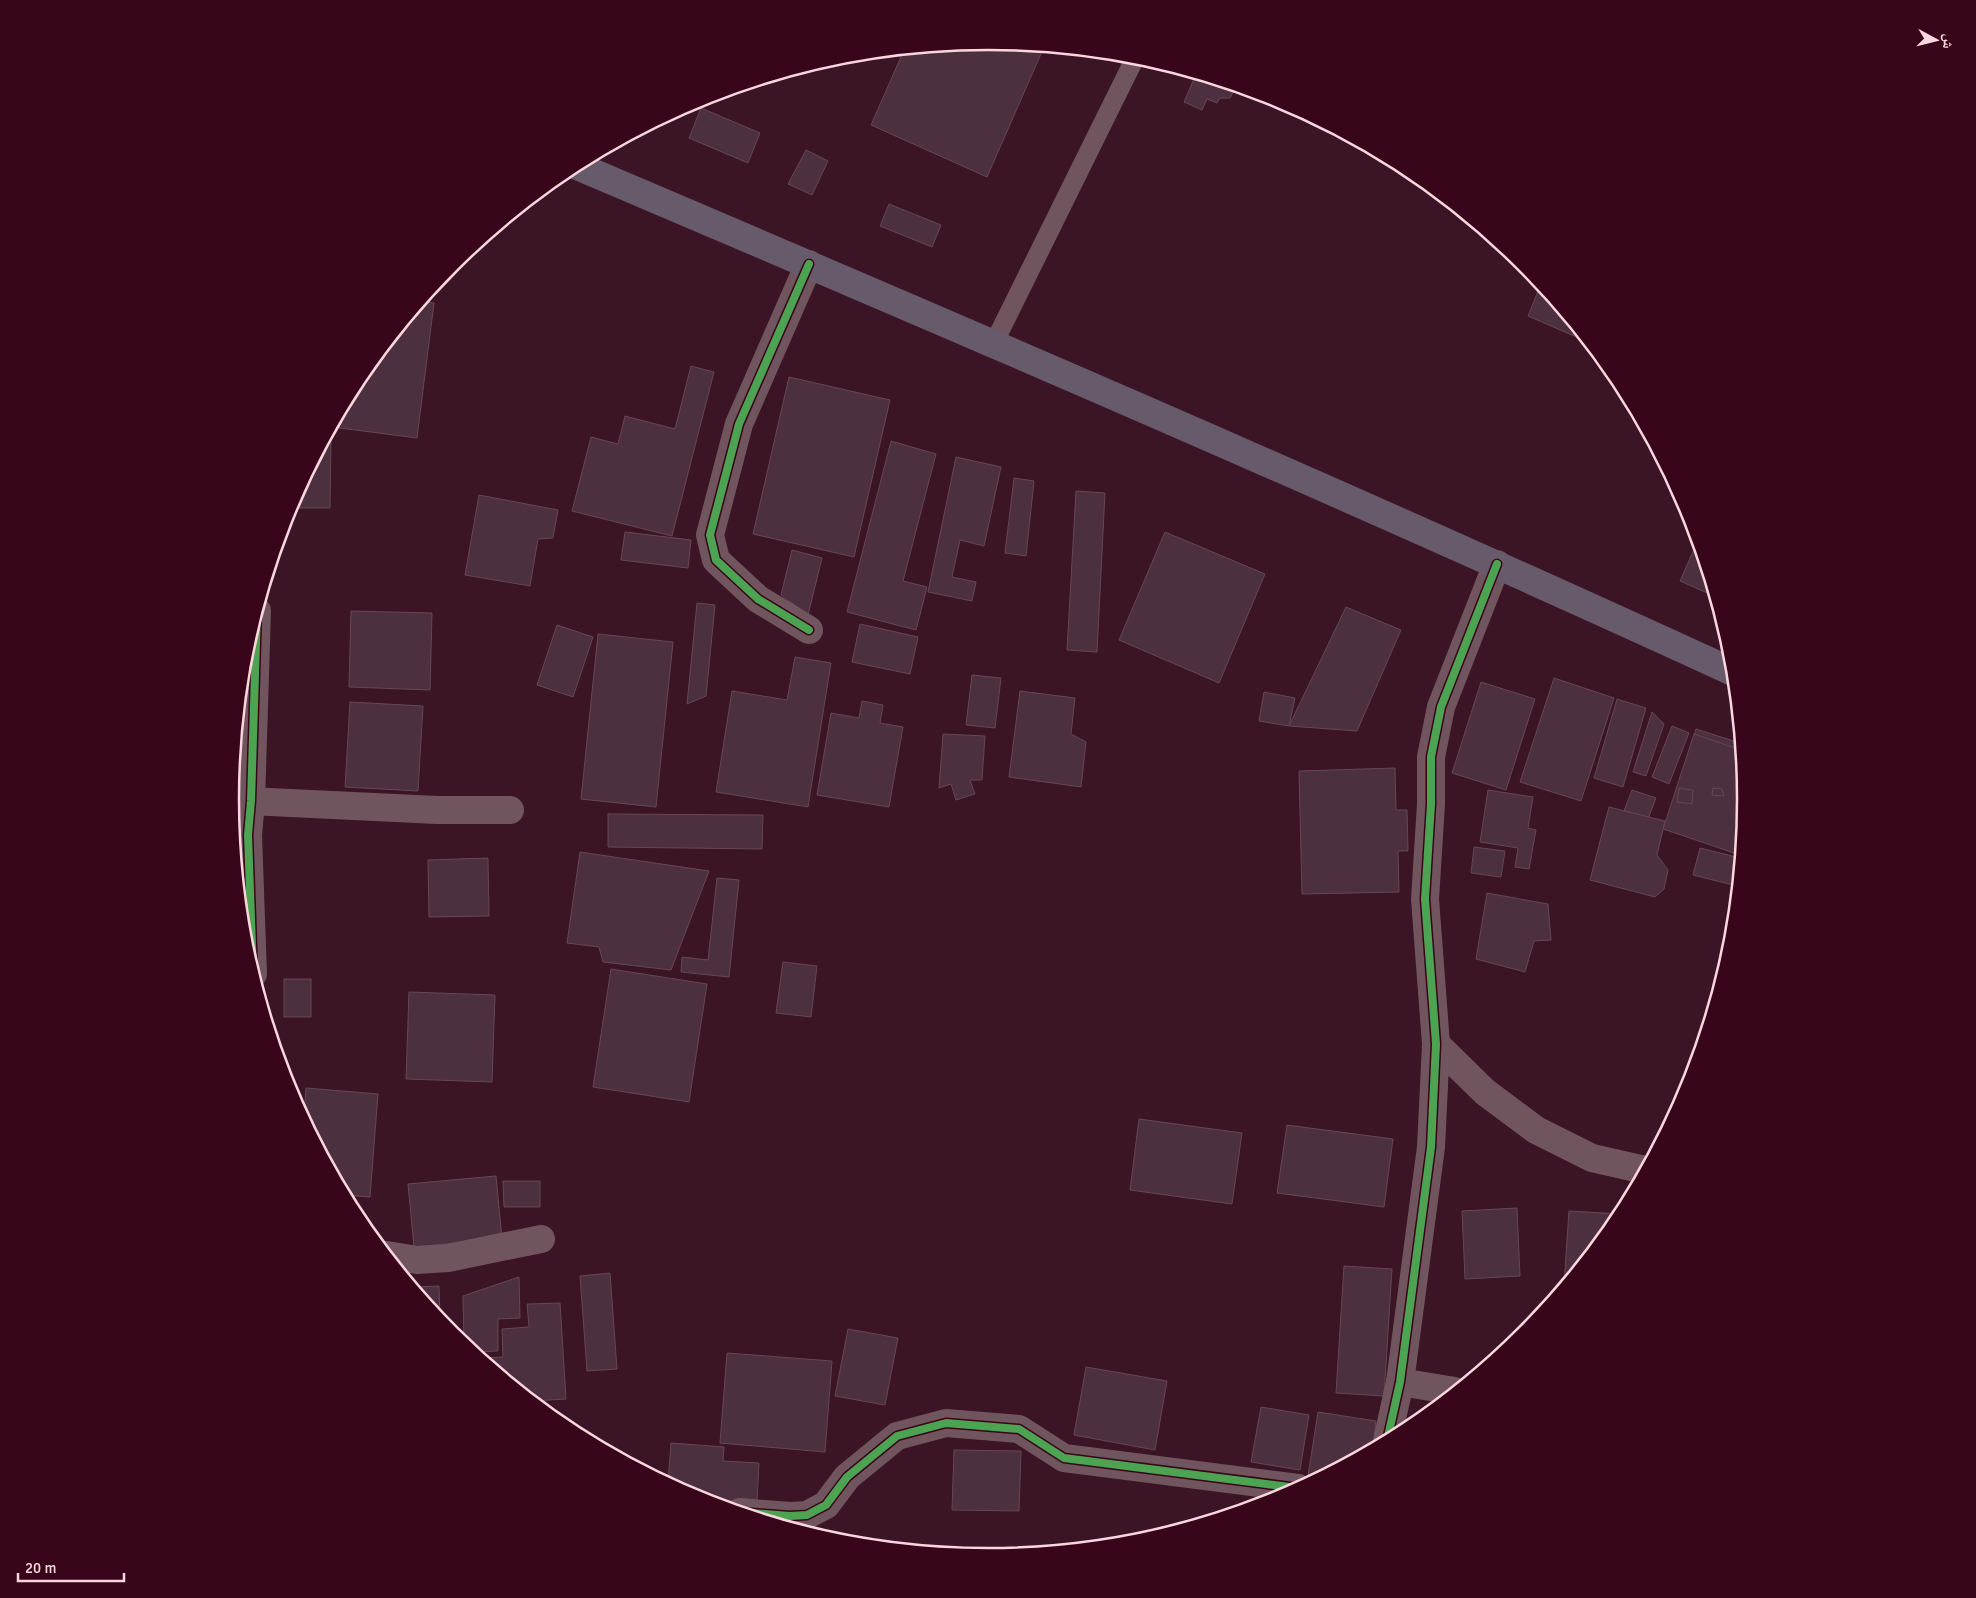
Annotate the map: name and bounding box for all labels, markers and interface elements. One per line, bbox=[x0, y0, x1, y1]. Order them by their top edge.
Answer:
north arrow bbox=[1911, 15, 1961, 65]
text: ش bbox=[1939, 33, 1958, 50]
scale bar bbox=[18, 1550, 124, 1582]
text: 20 m bbox=[25, 1559, 56, 1577]

